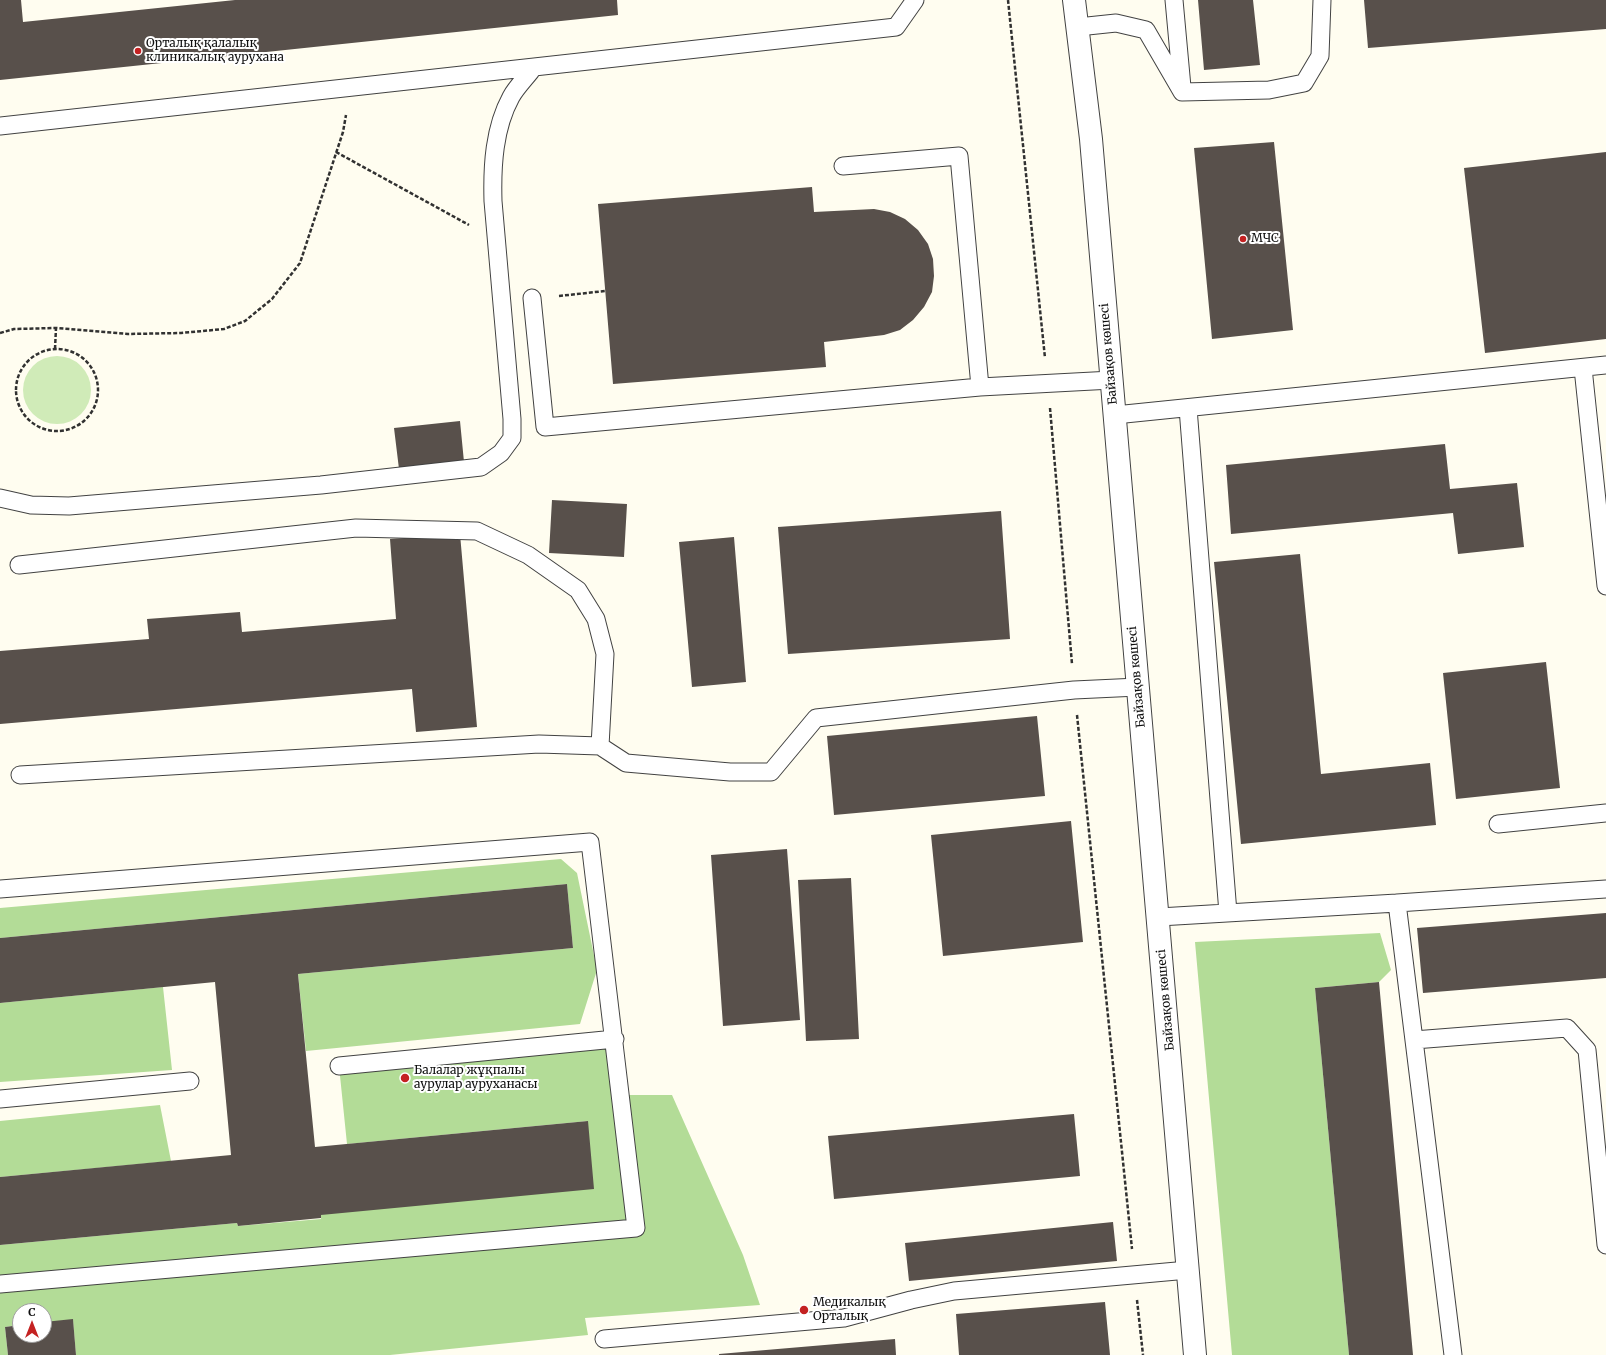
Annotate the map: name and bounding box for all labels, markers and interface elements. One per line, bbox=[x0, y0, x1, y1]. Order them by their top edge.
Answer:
place label: Орталық қалалық клиникалық аурухана bbox=[146, 37, 284, 65]
marker: Орталық қалалық клиникалық аурухана bbox=[133, 46, 143, 56]
place label: МЧС bbox=[1251, 232, 1279, 246]
marker: МЧС bbox=[1238, 234, 1248, 244]
street label: Байзақов көшесі bbox=[1097, 303, 1121, 405]
street label: Байзақов көшесі bbox=[1125, 626, 1149, 728]
street label: Байзақов көшесі bbox=[1154, 949, 1178, 1051]
place label: Балалар жұқпалы аурулар ауруханасы bbox=[414, 1064, 538, 1092]
marker: Балалар жұқпалы аурулар ауруханасы bbox=[399, 1072, 411, 1084]
place label: Медикалық Орталық bbox=[813, 1296, 886, 1324]
north arrow bbox=[12, 1303, 52, 1343]
marker: Медикалық Орталық bbox=[798, 1304, 810, 1316]
text: С bbox=[28, 1305, 36, 1319]

